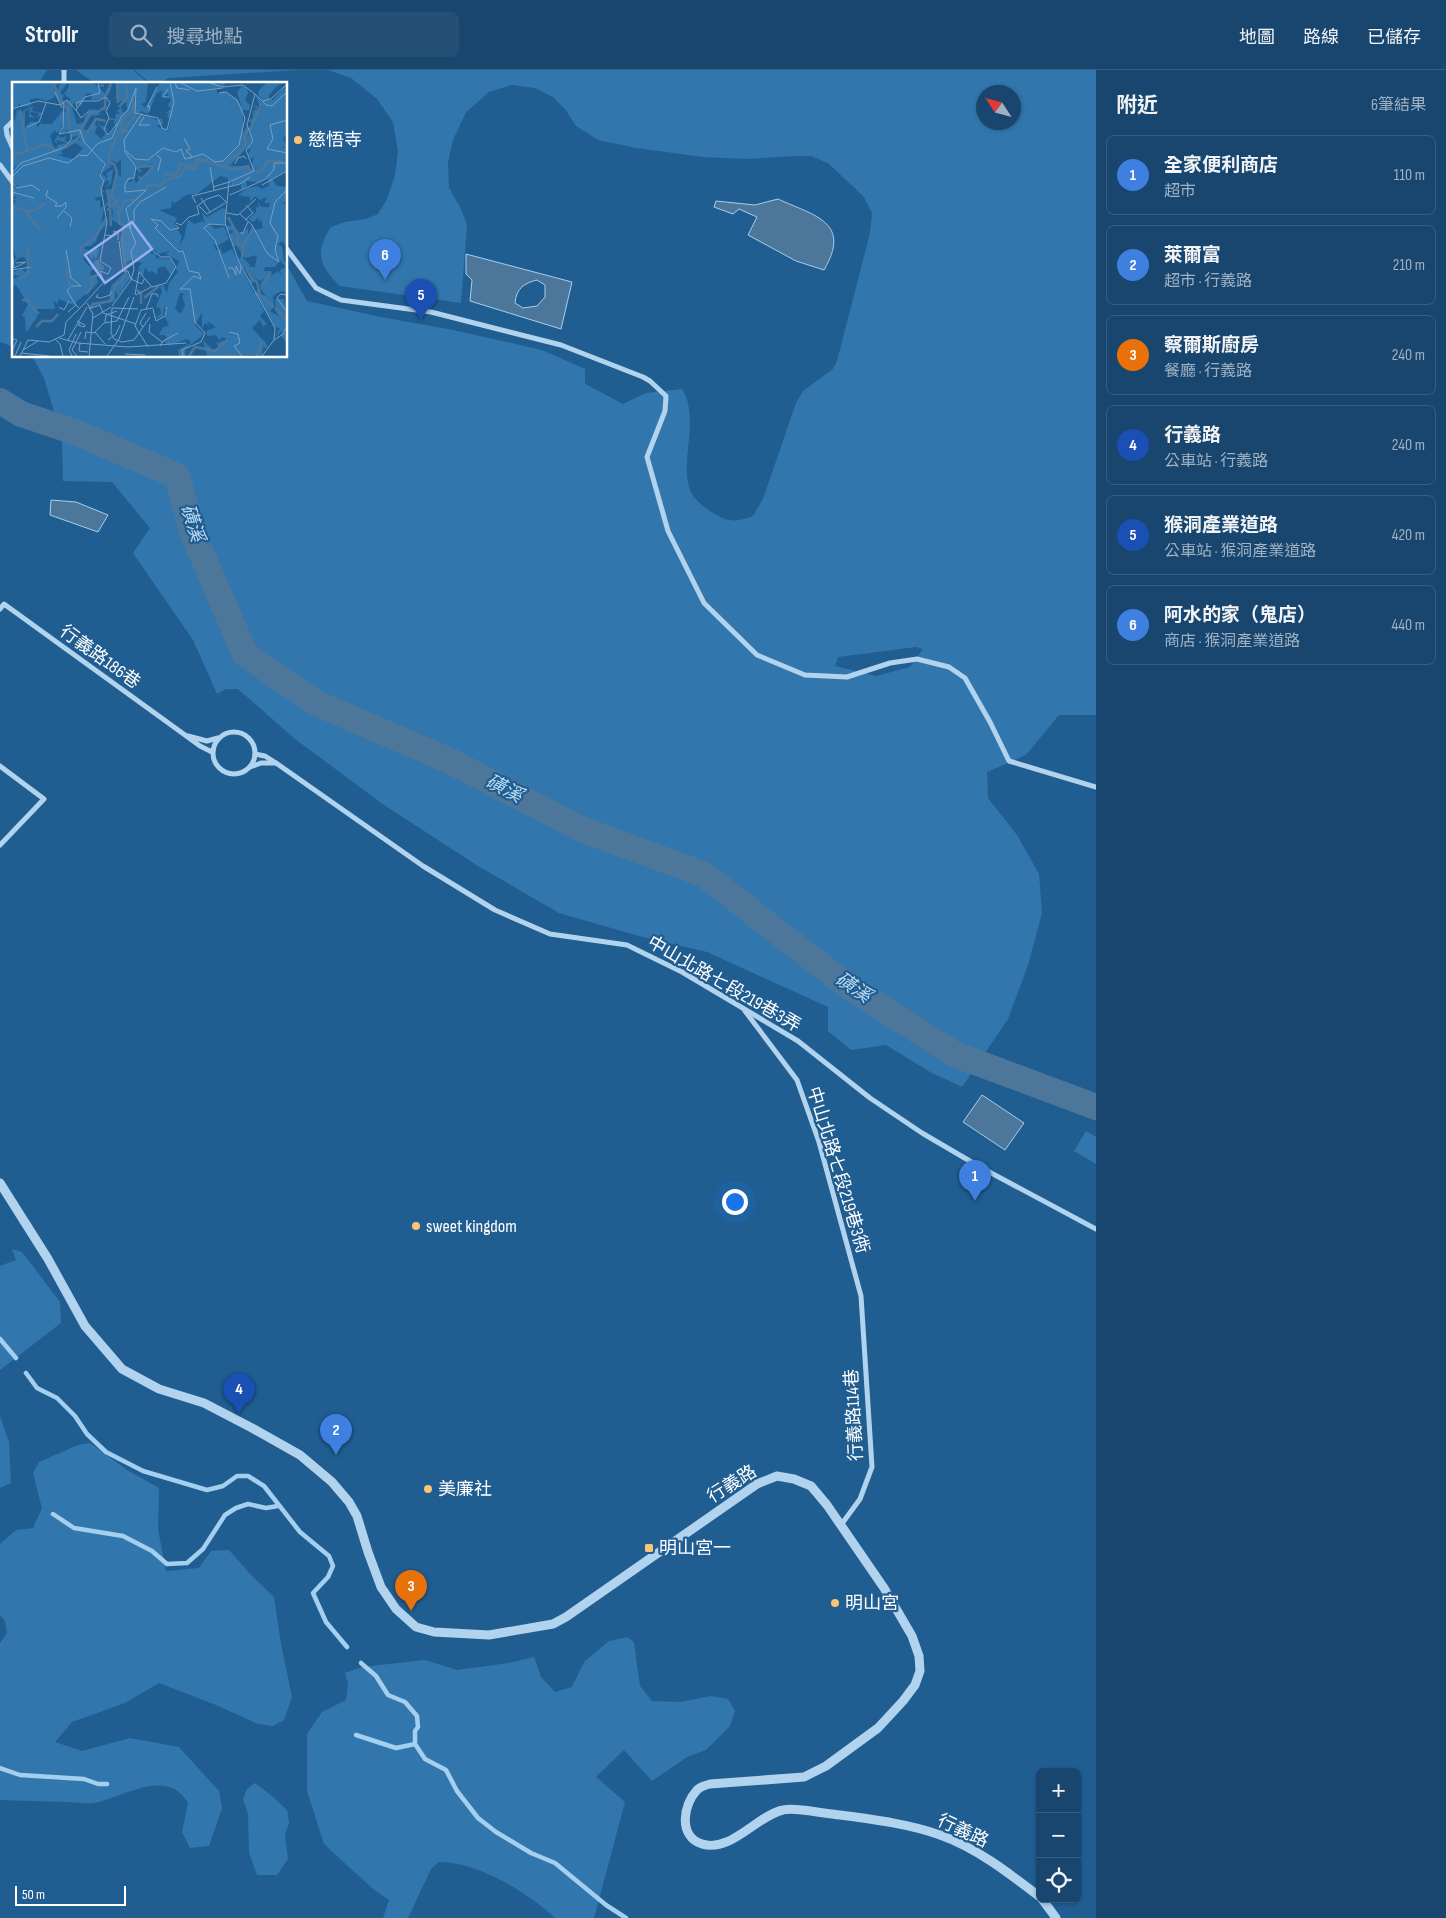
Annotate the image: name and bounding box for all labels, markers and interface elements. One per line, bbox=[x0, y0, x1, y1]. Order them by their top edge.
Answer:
search box bbox=[109, 12, 459, 57]
text: Strollr bbox=[25, 20, 79, 49]
icon: search bbox=[127, 21, 155, 49]
text: 搜尋地點 bbox=[167, 26, 243, 49]
text: 地圖 bbox=[1239, 27, 1275, 48]
text: 路線 bbox=[1303, 27, 1339, 48]
text: 已儲存 bbox=[1367, 27, 1421, 48]
inset map bbox=[12, 82, 288, 358]
north arrow bbox=[976, 85, 1021, 130]
text: 附近 bbox=[1116, 93, 1158, 118]
text: 6筆結果 bbox=[1371, 96, 1426, 115]
place label: 慈悟寺 bbox=[308, 130, 362, 151]
marker: 慈悟寺 bbox=[292, 134, 304, 146]
text: 全家便利商店 bbox=[1164, 154, 1278, 177]
text: 1 bbox=[1130, 166, 1136, 185]
text: 110 m bbox=[1394, 166, 1425, 185]
text: 超市 bbox=[1164, 182, 1196, 201]
pin: 6 bbox=[369, 239, 401, 280]
text: 萊爾富 bbox=[1164, 244, 1221, 267]
text: 2 bbox=[1129, 256, 1137, 275]
text: 210 m bbox=[1393, 256, 1425, 275]
text: 超市 · 行義路 bbox=[1164, 272, 1252, 291]
pin: 5 bbox=[405, 279, 437, 320]
text: 察爾斯廚房 bbox=[1164, 334, 1259, 357]
text: 3 bbox=[1129, 346, 1137, 365]
text: 240 m bbox=[1392, 346, 1425, 365]
text: 餐廳 · 行義路 bbox=[1164, 362, 1252, 381]
text: 行義路 bbox=[1164, 424, 1221, 447]
text: 4 bbox=[1129, 436, 1137, 455]
text: 240 m bbox=[1392, 436, 1425, 455]
text: 公車站 · 行義路 bbox=[1164, 452, 1268, 471]
water label: 磺溪 bbox=[175, 501, 210, 547]
text: 猴洞產業道路 bbox=[1164, 514, 1278, 537]
text: 5 bbox=[1129, 526, 1137, 545]
text: 420 m bbox=[1392, 526, 1425, 545]
text: 公車站 · 猴洞產業道路 bbox=[1164, 542, 1316, 561]
text: 阿水的家（鬼店） bbox=[1164, 604, 1316, 627]
text: 6 bbox=[1129, 616, 1137, 635]
text: 440 m bbox=[1392, 616, 1425, 635]
street label: 行義路186巷 bbox=[56, 621, 144, 693]
text: 商店 · 猴洞產業道路 bbox=[1164, 632, 1300, 651]
water label: 磺溪 bbox=[482, 770, 529, 809]
street label: 中山北路七段219巷3弄 bbox=[644, 932, 804, 1036]
water label: 磺溪 bbox=[831, 968, 878, 1010]
street label: 中山北路七段219巷3衖 bbox=[803, 1084, 873, 1256]
pin: 1 bbox=[959, 1160, 991, 1201]
your location bbox=[722, 1189, 748, 1215]
place label: sweet kingdom bbox=[426, 1216, 517, 1237]
marker: sweet kingdom bbox=[410, 1220, 422, 1232]
street label: 行義路114巷 bbox=[841, 1368, 867, 1462]
pin: 4 bbox=[223, 1373, 255, 1414]
pin: 2 bbox=[320, 1414, 352, 1455]
street label: 行義路 bbox=[704, 1461, 760, 1507]
place label: 美廉社 bbox=[438, 1479, 492, 1500]
marker: 美廉社 bbox=[422, 1483, 434, 1495]
place label: 明山宮一 bbox=[659, 1538, 731, 1559]
marker: 明山宮一 bbox=[643, 1542, 655, 1554]
pin: 3 bbox=[395, 1570, 427, 1611]
place label: 明山宮 bbox=[845, 1593, 899, 1614]
marker: 明山宮 bbox=[829, 1597, 841, 1609]
map controls bbox=[1036, 1768, 1081, 1903]
button: + bbox=[1036, 1768, 1081, 1813]
street label: 行義路 bbox=[934, 1810, 992, 1852]
button: − bbox=[1036, 1813, 1081, 1858]
button: locate bbox=[1036, 1858, 1081, 1903]
scale bar bbox=[15, 1883, 126, 1906]
text: 50 m bbox=[22, 1886, 45, 1903]

